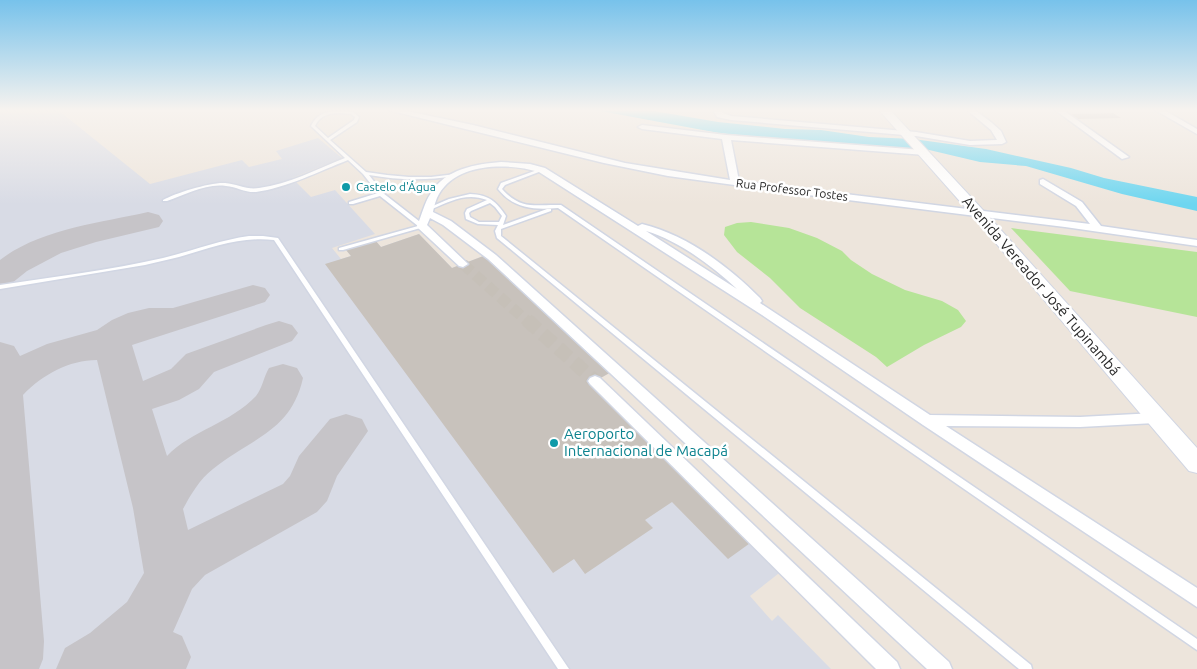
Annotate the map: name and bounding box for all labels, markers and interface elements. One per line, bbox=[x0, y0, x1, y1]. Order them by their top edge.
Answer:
street label: Rua Professor Tostes bbox=[735, 176, 849, 203]
place label: Castelo d'Água bbox=[356, 180, 436, 193]
marker: Castelo d'Água bbox=[340, 181, 352, 193]
street label: Avenida Vereador José Tupinambá bbox=[959, 193, 1124, 379]
place label: Aeroporto Internacional de Macapá bbox=[564, 425, 728, 459]
marker: Aeroporto Internacional de Macapá bbox=[548, 437, 560, 449]

